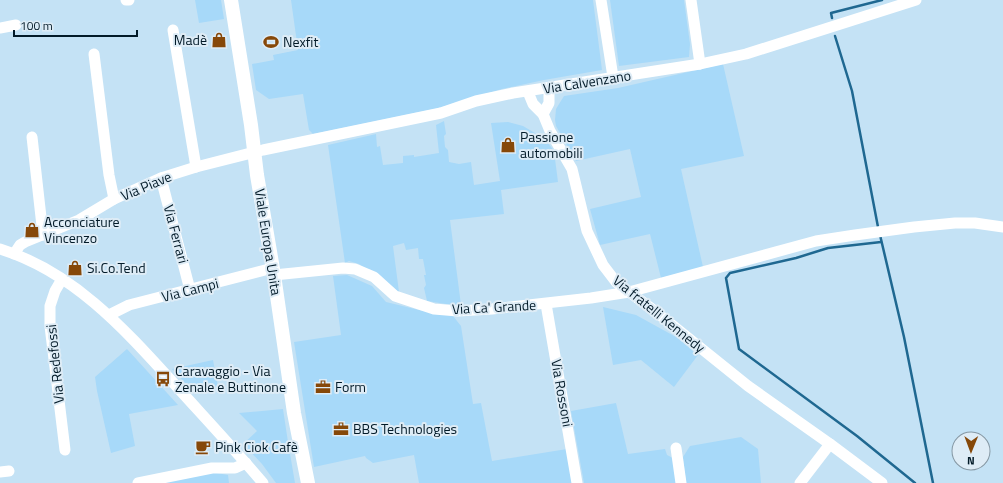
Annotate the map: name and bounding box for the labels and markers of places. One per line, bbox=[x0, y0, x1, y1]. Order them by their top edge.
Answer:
place label: Madè bbox=[174, 29, 207, 50]
shop icon: Madè bbox=[210, 31, 228, 49]
place label: Nexfit bbox=[283, 31, 318, 52]
sports icon: Nexfit bbox=[262, 33, 280, 51]
place label: Passione automobili bbox=[520, 126, 583, 163]
shop icon: Passione automobili bbox=[499, 136, 517, 154]
place label: Acconciature Vincenzo bbox=[44, 211, 120, 248]
shop icon: Acconciature Vincenzo bbox=[23, 221, 41, 239]
place label: Si.Co.Tend bbox=[87, 257, 146, 278]
shop icon: Si.Co.Tend bbox=[66, 259, 84, 277]
place label: Caravaggio - Via Zenale e Buttinone bbox=[175, 360, 286, 397]
bus stop icon: Caravaggio - Via Zenale e Buttinone bbox=[154, 370, 172, 388]
place label: Form bbox=[335, 376, 366, 397]
office icon: Form bbox=[314, 378, 332, 396]
place label: BBS Technologies bbox=[353, 418, 457, 439]
office icon: BBS Technologies bbox=[332, 420, 350, 438]
place label: Pink Ciok Cafè bbox=[215, 436, 298, 457]
cafe icon: Pink Ciok Cafè bbox=[194, 438, 212, 456]

